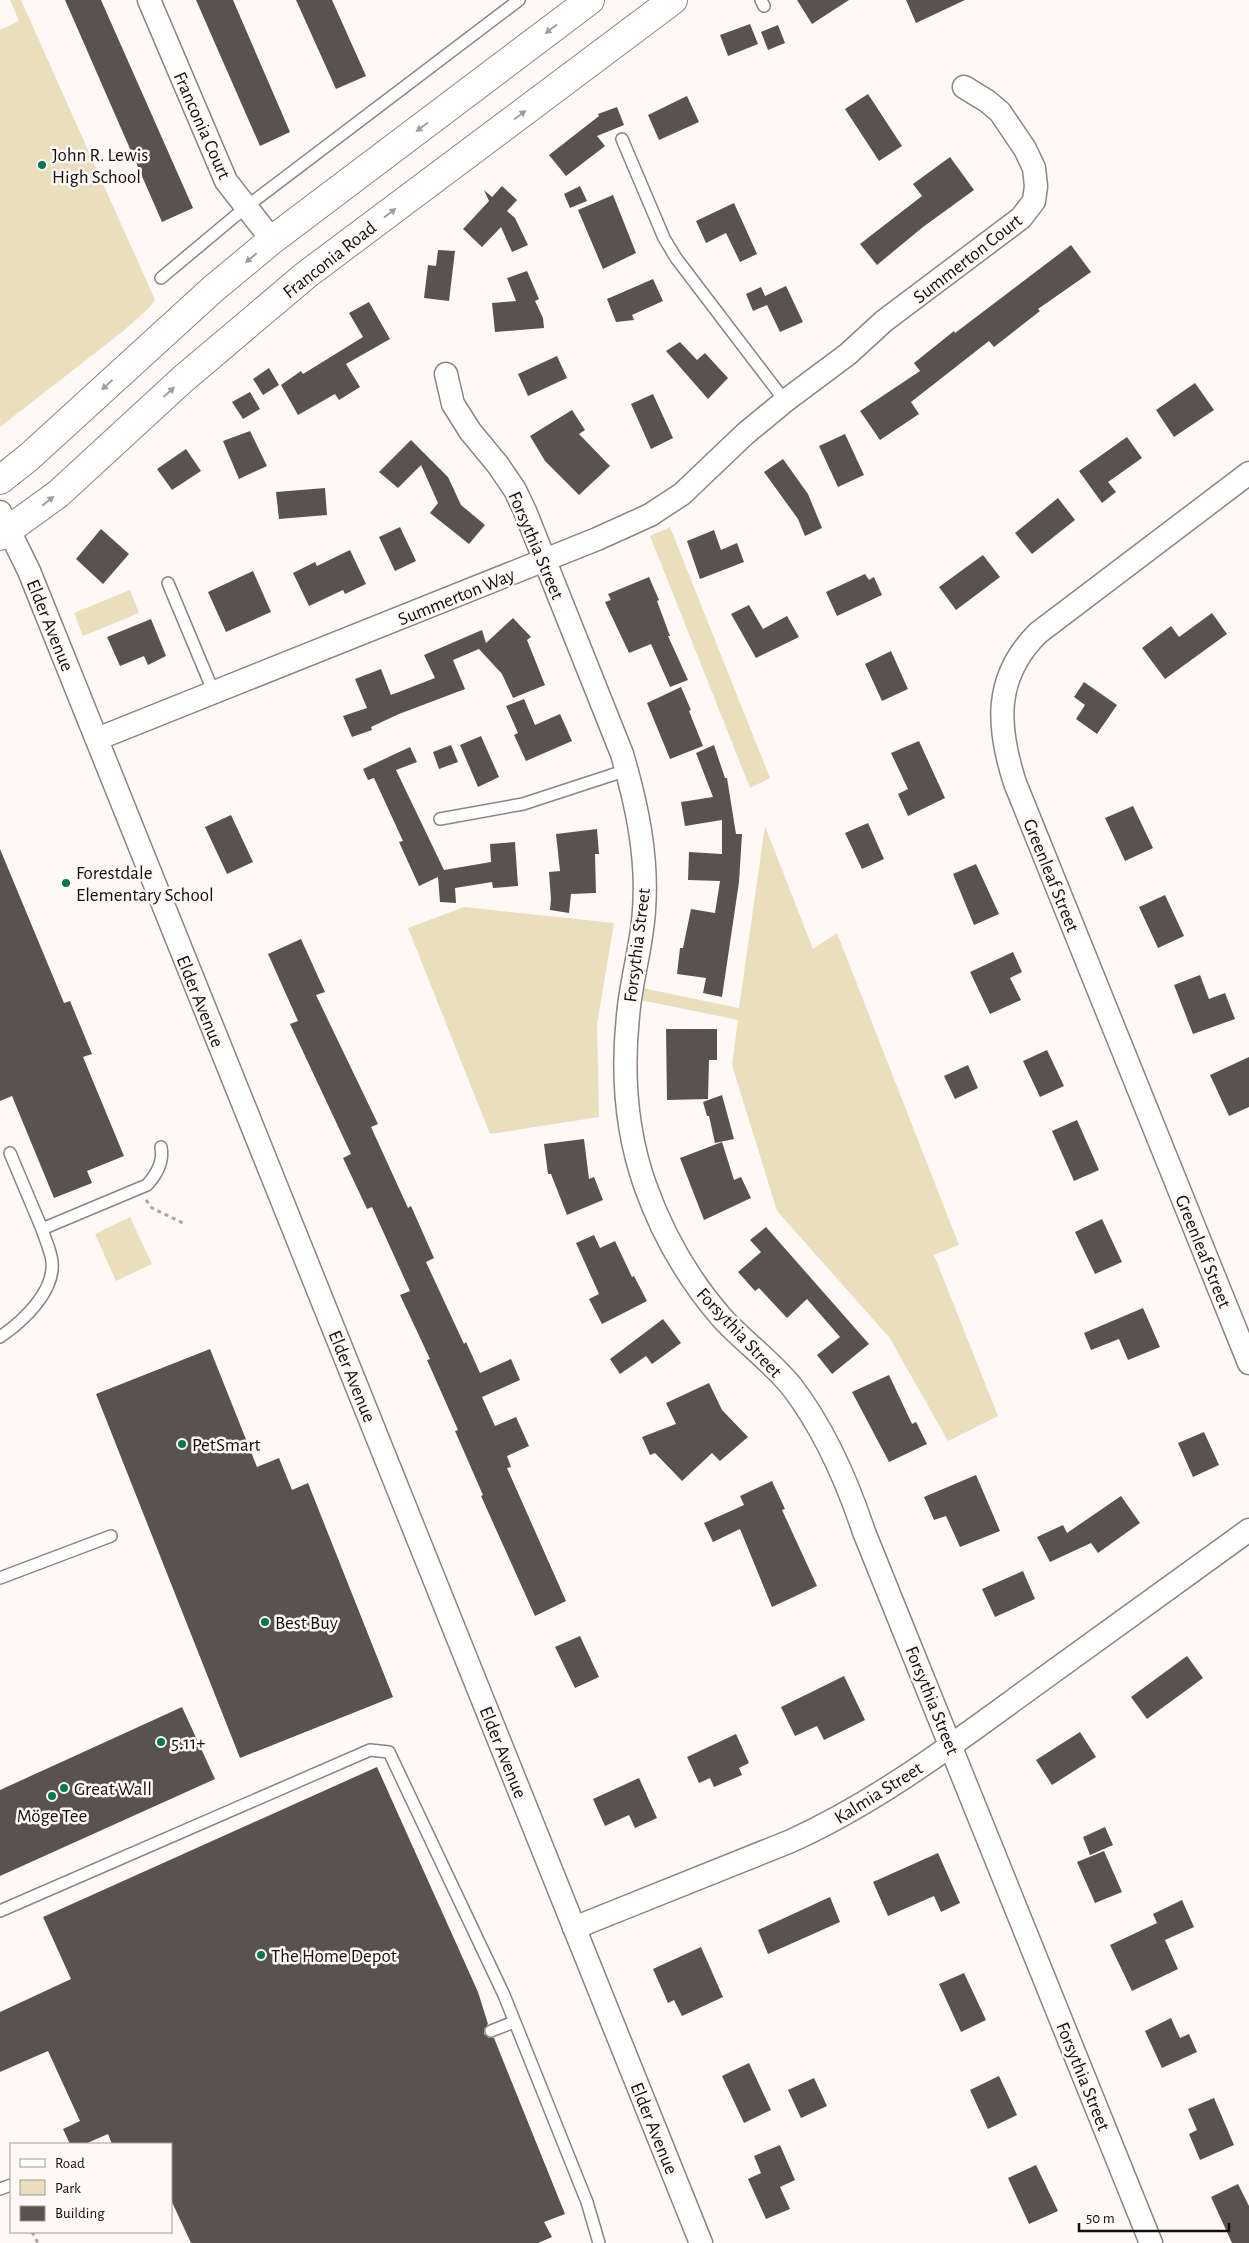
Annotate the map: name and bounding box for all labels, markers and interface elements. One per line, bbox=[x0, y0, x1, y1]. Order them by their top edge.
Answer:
one-way arrow bbox=[545, 24, 558, 35]
street label: Franconia Court bbox=[170, 69, 234, 182]
one-way arrow bbox=[513, 110, 527, 120]
one-way arrow bbox=[415, 122, 429, 132]
place label: John R. Lewis High School bbox=[52, 146, 148, 187]
marker: John R. Lewis High School bbox=[36, 159, 48, 171]
one-way arrow bbox=[383, 207, 396, 218]
street label: Summerton Court bbox=[910, 211, 1026, 307]
street label: Franconia Road bbox=[280, 218, 380, 302]
one-way arrow bbox=[245, 252, 258, 263]
one-way arrow bbox=[101, 379, 114, 390]
one-way arrow bbox=[162, 386, 174, 398]
street label: Forsythia Street bbox=[504, 489, 567, 602]
one-way arrow bbox=[41, 496, 54, 507]
street label: Summerton Way bbox=[395, 565, 518, 629]
street label: Elder Avenue bbox=[23, 577, 77, 674]
street label: Greenleaf Street bbox=[1019, 816, 1082, 935]
place label: Forestdale Elementary School bbox=[76, 864, 214, 905]
marker: Forestdale Elementary School bbox=[60, 877, 72, 889]
street label: Forsythia Street bbox=[621, 887, 654, 1003]
street label: Elder Avenue bbox=[173, 953, 227, 1050]
street label: Greenleaf Street bbox=[1171, 1192, 1234, 1311]
street label: Forsythia Street bbox=[693, 1284, 785, 1382]
street label: Elder Avenue bbox=[325, 1328, 379, 1425]
place label: PetSmart bbox=[192, 1436, 261, 1455]
marker: PetSmart bbox=[176, 1438, 188, 1450]
place label: Best Buy bbox=[275, 1614, 338, 1633]
marker: Best Buy bbox=[259, 1616, 271, 1628]
street label: Forsythia Street bbox=[901, 1644, 962, 1758]
street label: Elder Avenue bbox=[476, 1704, 530, 1801]
place label: 5.11+ bbox=[171, 1734, 206, 1753]
marker: 5.11+ bbox=[155, 1736, 167, 1748]
street label: Kalmia Street bbox=[831, 1759, 926, 1828]
place label: Great Wall bbox=[74, 1780, 152, 1799]
marker: Great Wall bbox=[58, 1782, 70, 1794]
marker: Möge Tee bbox=[46, 1790, 58, 1802]
place label: Möge Tee bbox=[17, 1807, 87, 1826]
place label: The Home Depot bbox=[271, 1947, 397, 1966]
marker: The Home Depot bbox=[255, 1949, 267, 1961]
street label: Forsythia Street bbox=[1052, 2020, 1113, 2134]
street label: Elder Avenue bbox=[627, 2080, 681, 2177]
legend bbox=[10, 2143, 172, 2233]
text: Road bbox=[55, 2156, 85, 2171]
text: Park bbox=[55, 2181, 81, 2196]
scale bar bbox=[1079, 2200, 1229, 2232]
text: Building bbox=[55, 2206, 105, 2221]
text: 50 m bbox=[1086, 2211, 1115, 2226]

